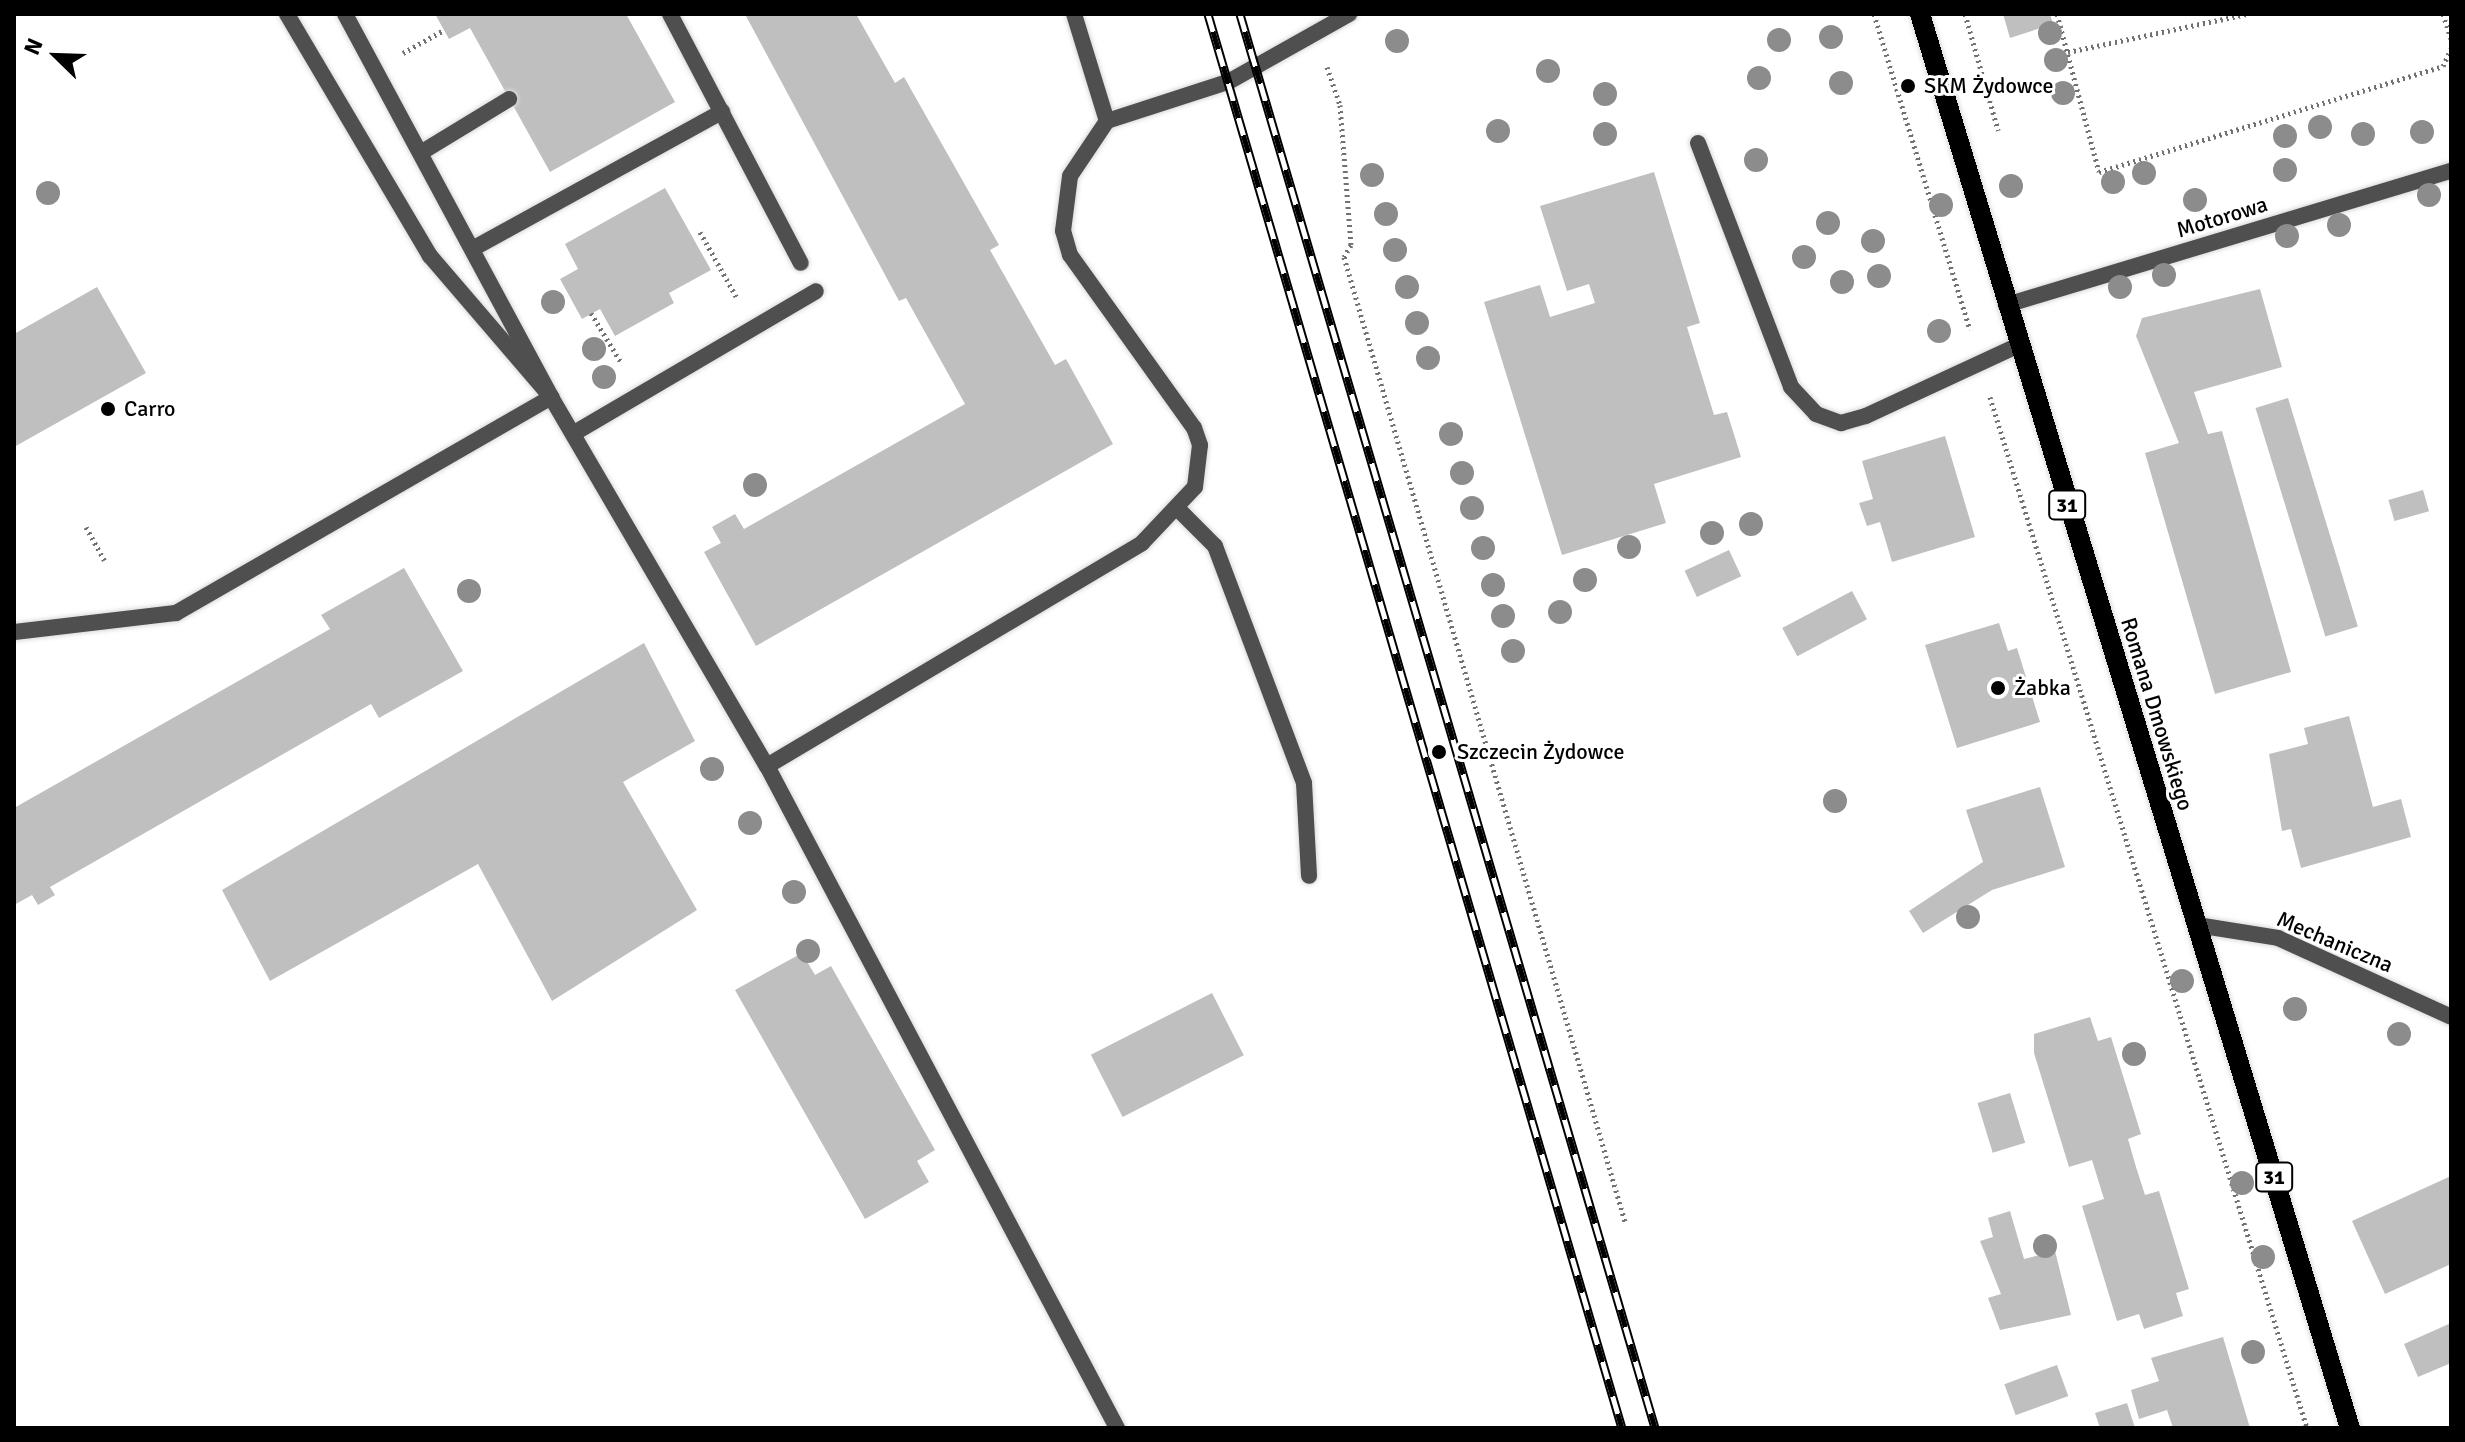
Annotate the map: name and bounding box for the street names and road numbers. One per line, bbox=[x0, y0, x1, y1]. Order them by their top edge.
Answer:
street label: Motorowa bbox=[2173, 191, 2271, 243]
road number: 31 bbox=[2047, 489, 2087, 521]
street label: Romana Dmowskiego bbox=[2115, 614, 2199, 814]
street label: Mechaniczna bbox=[2273, 906, 2397, 978]
road number: 31 bbox=[2254, 1161, 2294, 1193]

